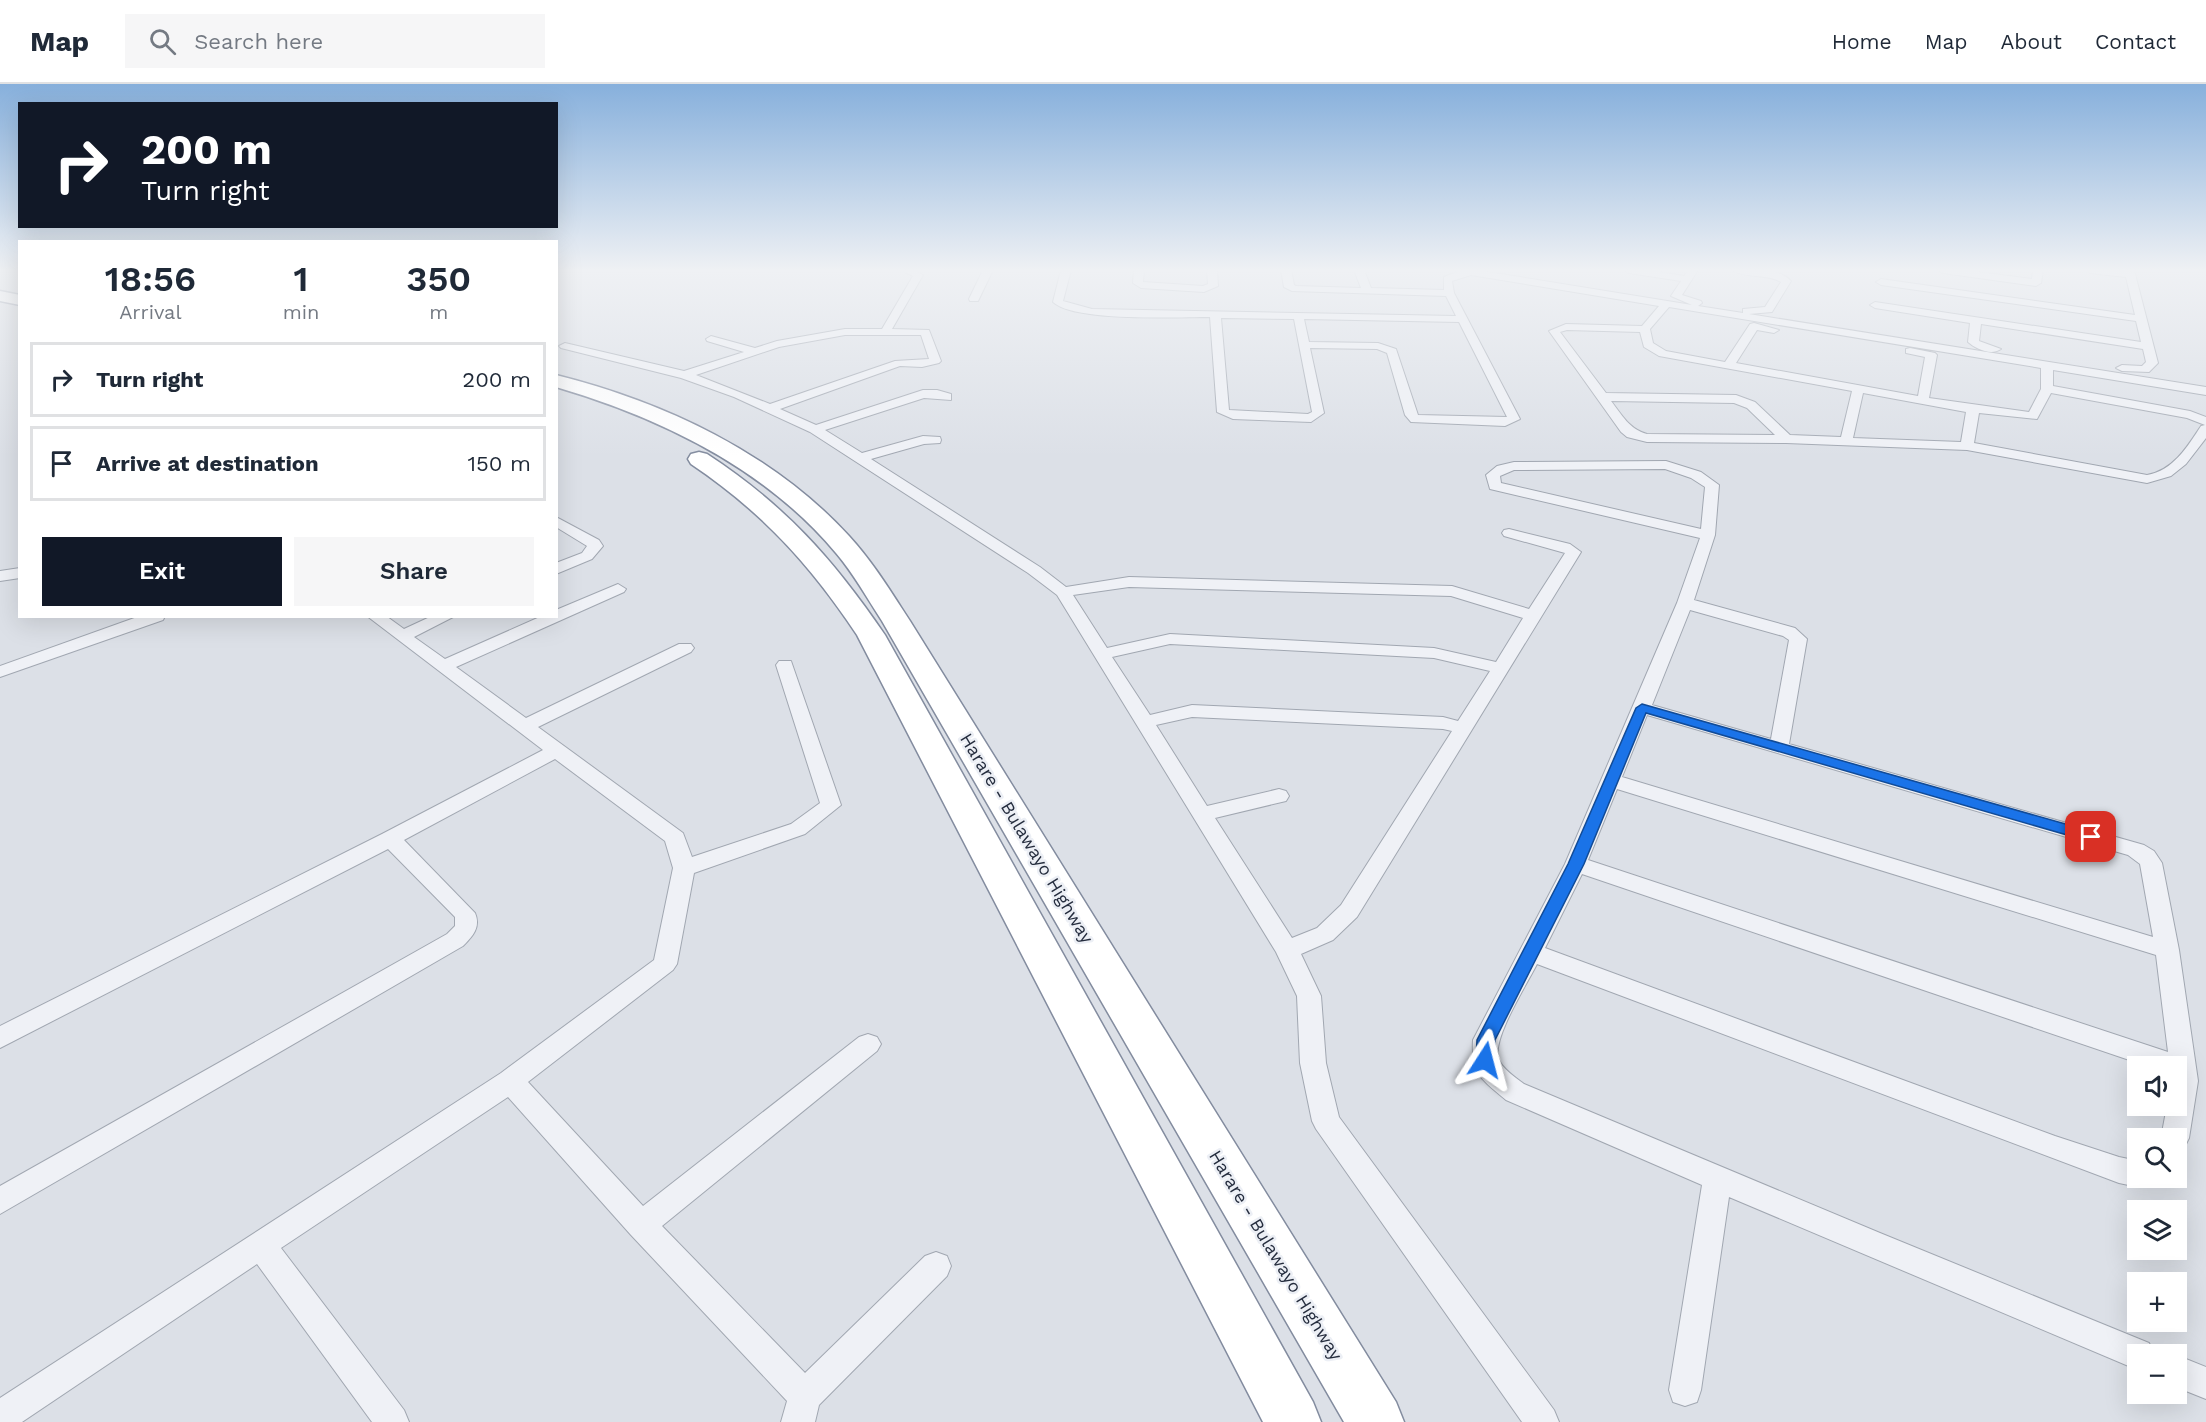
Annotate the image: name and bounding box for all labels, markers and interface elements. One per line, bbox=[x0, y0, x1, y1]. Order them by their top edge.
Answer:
search box bbox=[125, 14, 545, 68]
text: Map bbox=[30, 25, 89, 58]
icon: search bbox=[146, 25, 179, 58]
text: Search here bbox=[194, 29, 323, 54]
text: Home bbox=[1832, 29, 1892, 54]
text: Map bbox=[1925, 29, 1968, 54]
text: About bbox=[2001, 29, 2062, 54]
text: Contact bbox=[2095, 29, 2176, 54]
text: 200 m bbox=[141, 125, 272, 174]
icon: right bbox=[42, 126, 120, 204]
text: Turn right bbox=[141, 175, 270, 207]
text: 18:56 bbox=[105, 258, 196, 300]
text: 1 bbox=[294, 258, 309, 300]
text: 350 bbox=[406, 258, 471, 300]
text: Arrival bbox=[119, 300, 182, 324]
text: min bbox=[283, 300, 319, 324]
text: m bbox=[429, 300, 448, 324]
icon: right bbox=[45, 363, 78, 396]
text: Turn right bbox=[96, 367, 203, 392]
text: 200 m bbox=[462, 367, 531, 392]
icon: arrive bbox=[45, 447, 78, 480]
text: Arrive at destination bbox=[96, 451, 319, 476]
text: 150 m bbox=[467, 451, 531, 476]
button: Exit bbox=[42, 537, 282, 606]
button: Share bbox=[294, 537, 534, 606]
street label: Harare - Bulawayo Highway bbox=[956, 729, 1098, 947]
pin bbox=[2065, 811, 2116, 862]
icon: arrive bbox=[2074, 820, 2107, 853]
position arrow bbox=[1453, 1028, 1517, 1092]
map controls bbox=[2127, 1056, 2187, 1404]
button: sound bbox=[2127, 1056, 2187, 1116]
button: search bbox=[2127, 1128, 2187, 1188]
street label: Harare - Bulawayo Highway bbox=[1205, 1146, 1347, 1364]
button: layers bbox=[2127, 1200, 2187, 1260]
button: + bbox=[2127, 1272, 2187, 1332]
button: − bbox=[2127, 1344, 2187, 1404]

